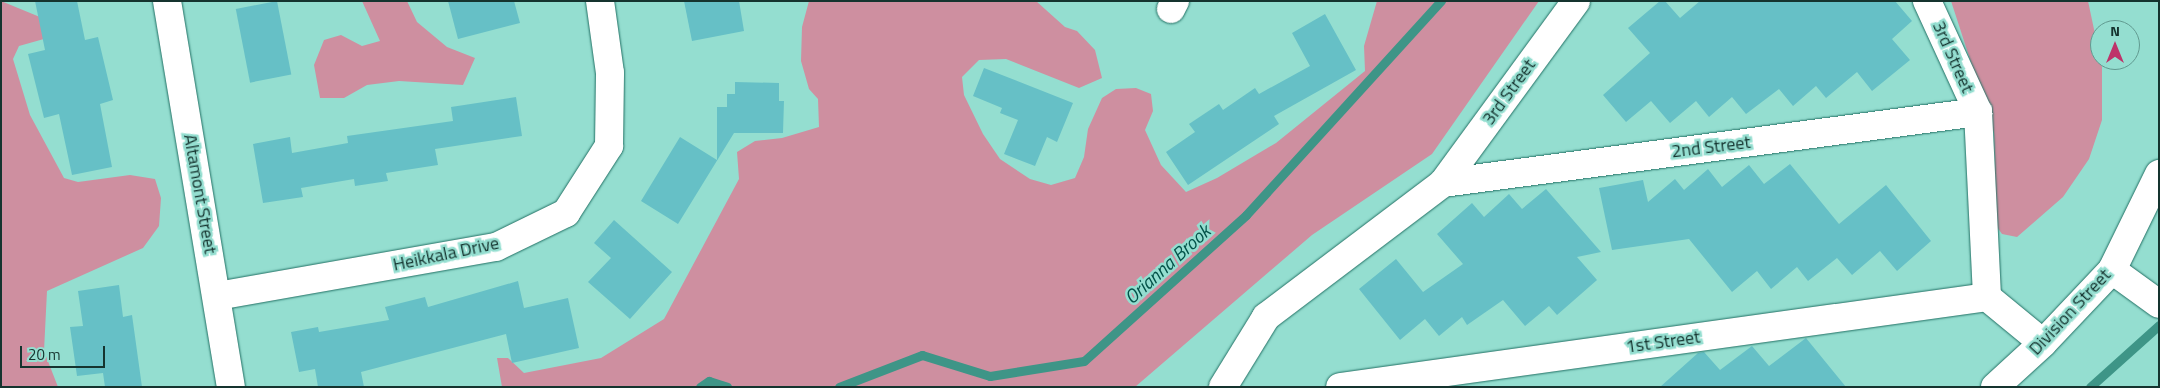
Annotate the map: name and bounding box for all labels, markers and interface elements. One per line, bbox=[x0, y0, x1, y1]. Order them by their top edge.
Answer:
street label: 3rd Street bbox=[1928, 18, 1978, 96]
north arrow bbox=[2090, 20, 2140, 70]
text: N bbox=[2110, 20, 2120, 41]
street label: 3rd Street bbox=[1478, 55, 1540, 129]
street label: 2nd Street bbox=[1670, 131, 1752, 163]
street label: Altamont Street bbox=[179, 133, 221, 255]
water label: Orianna Brook bbox=[1119, 219, 1215, 309]
street label: Heikkala Drive bbox=[391, 232, 501, 276]
street label: Division Street bbox=[2025, 264, 2115, 360]
street label: 1st Street bbox=[1624, 326, 1702, 358]
scale bar bbox=[22, 336, 108, 368]
text: 20 m bbox=[28, 343, 61, 366]

